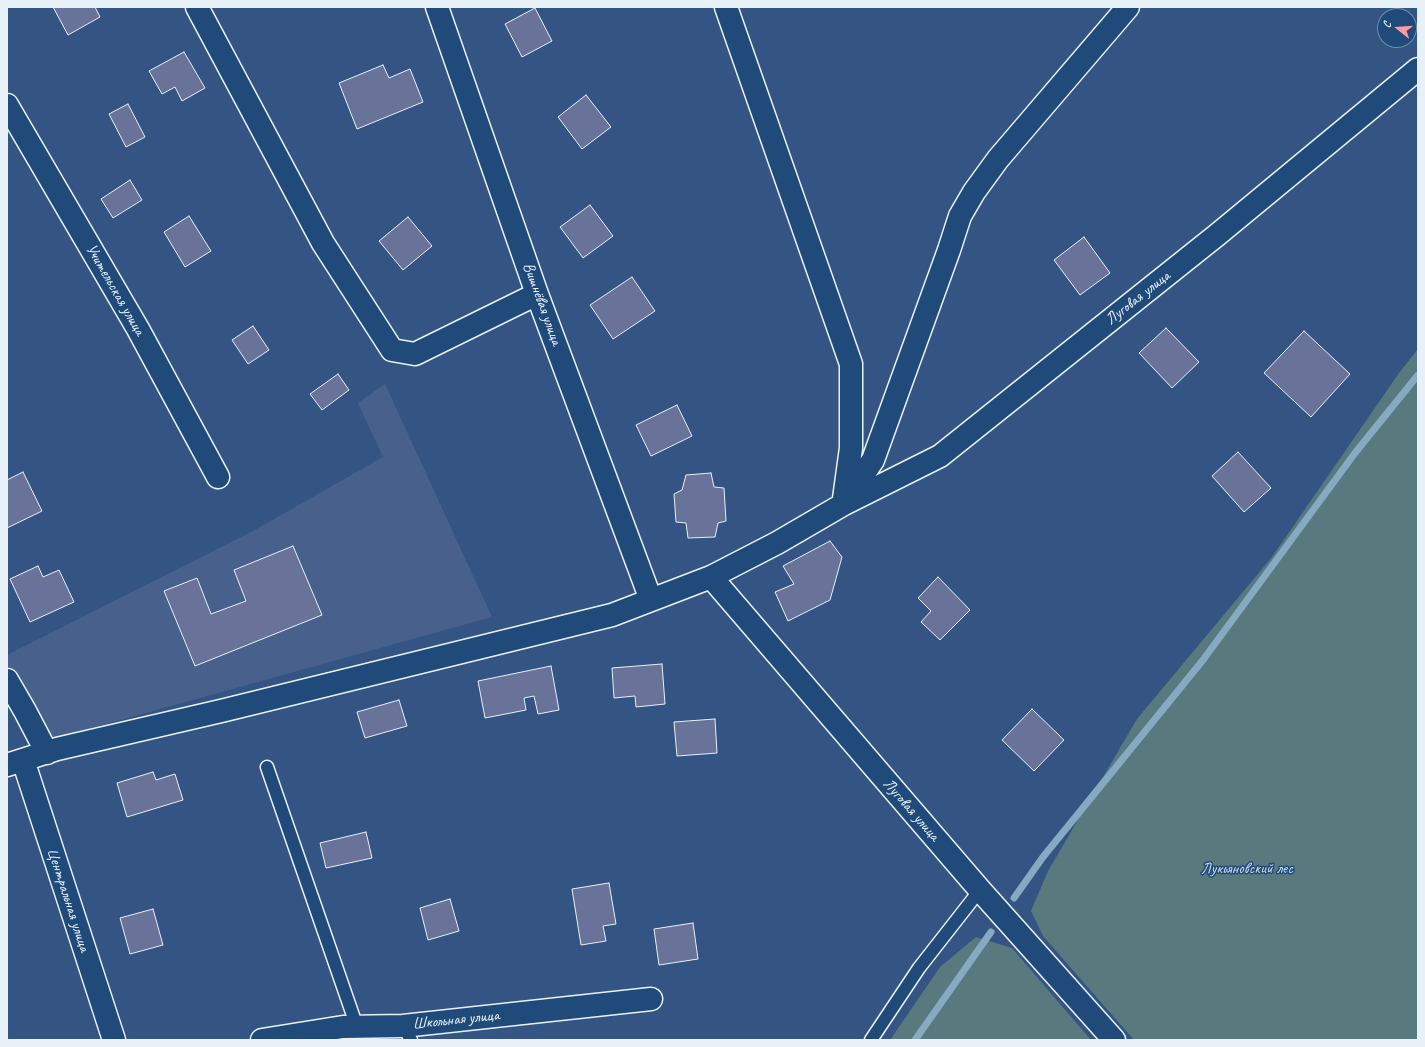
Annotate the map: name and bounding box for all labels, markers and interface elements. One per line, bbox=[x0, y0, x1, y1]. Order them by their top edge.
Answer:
north arrow bbox=[1377, 8, 1417, 48]
text: С bbox=[1379, 20, 1394, 29]
street label: Учительская улица bbox=[81, 241, 149, 339]
street label: Вишнёвая улица bbox=[518, 260, 566, 348]
street label: Луговая улица bbox=[1102, 267, 1174, 329]
street label: Луговая улица bbox=[879, 775, 943, 845]
street label: Центральная улица bbox=[42, 846, 94, 954]
park label: Лукьяновский лес bbox=[1201, 859, 1293, 879]
street label: Школьная улица bbox=[412, 1006, 500, 1034]

